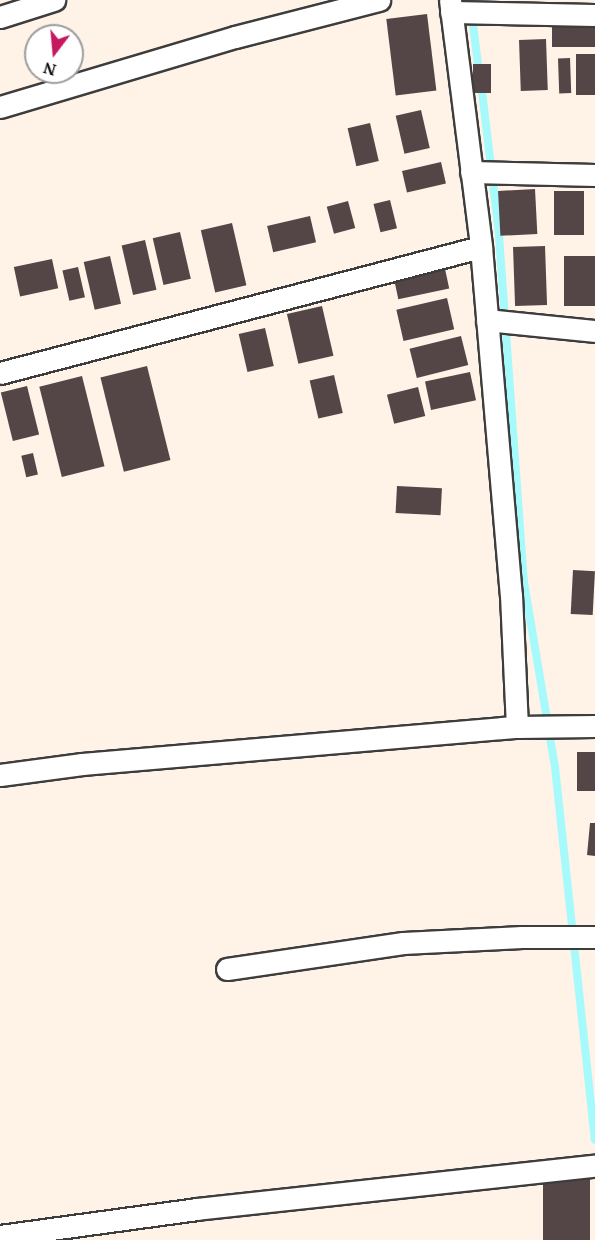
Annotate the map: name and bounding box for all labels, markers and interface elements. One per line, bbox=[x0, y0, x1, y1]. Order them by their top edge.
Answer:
north arrow bbox=[24, 24, 84, 84]
text: N bbox=[41, 57, 58, 82]

